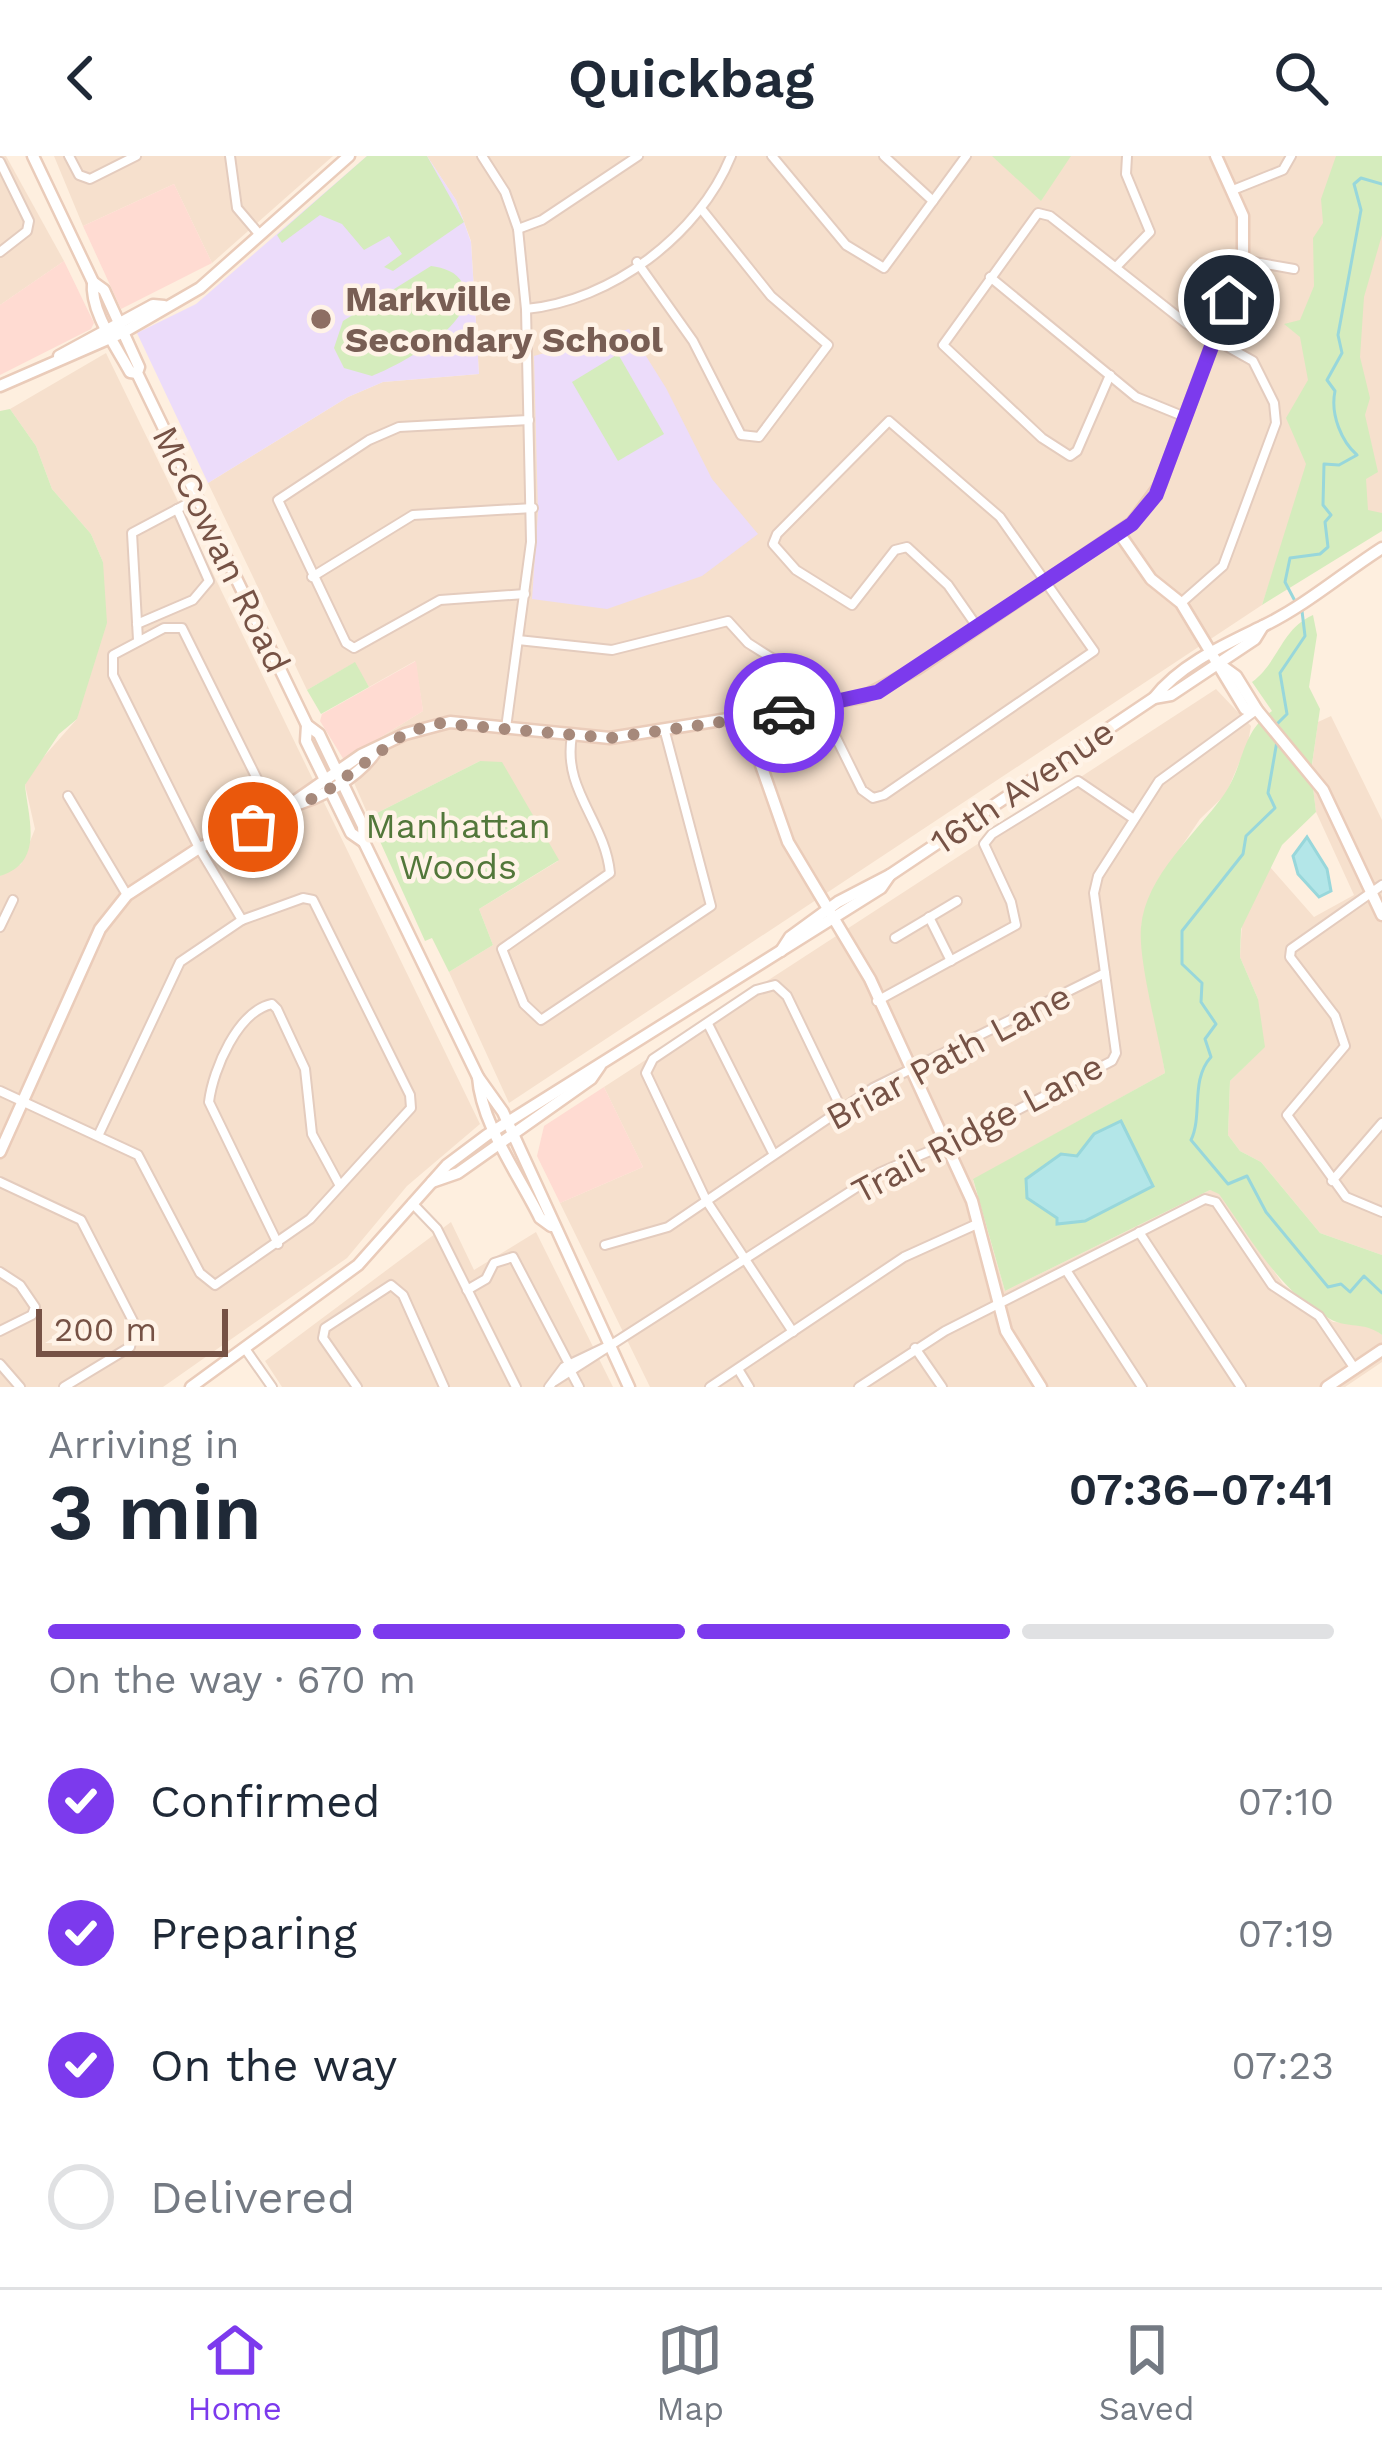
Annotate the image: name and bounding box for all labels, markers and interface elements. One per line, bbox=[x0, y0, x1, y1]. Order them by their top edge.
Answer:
icon: back bbox=[48, 45, 114, 111]
icon: search bbox=[1268, 45, 1334, 111]
text: Quickbag bbox=[568, 47, 814, 110]
pin bbox=[1178, 249, 1280, 351]
icon: home bbox=[1196, 267, 1262, 333]
place label: Markville Secondary School bbox=[345, 278, 663, 361]
marker: Markville Secondary School bbox=[308, 306, 334, 332]
street label: McCowan Road bbox=[143, 420, 299, 679]
courier bbox=[724, 653, 844, 773]
icon: car bbox=[751, 680, 817, 746]
street label: 16th Avenue bbox=[923, 710, 1122, 863]
pin bbox=[202, 776, 304, 878]
icon: bag bbox=[220, 794, 286, 860]
park label: Manhattan Woods bbox=[365, 805, 551, 888]
street label: Briar Path Lane bbox=[819, 975, 1078, 1139]
street label: Trail Ridge Lane bbox=[845, 1045, 1110, 1213]
scale bar bbox=[36, 1303, 228, 1356]
text: 200 m bbox=[54, 1310, 157, 1349]
text: Arriving in bbox=[48, 1422, 239, 1467]
text: 07:36–07:41 bbox=[1069, 1463, 1334, 1516]
text: 3 min bbox=[48, 1466, 262, 1558]
text: On the way · 670 m bbox=[48, 1657, 416, 1702]
icon: check bbox=[48, 1768, 114, 1834]
text: Confirmed bbox=[150, 1775, 381, 1828]
text: 07:10 bbox=[1238, 1779, 1334, 1824]
icon: check bbox=[48, 1900, 114, 1966]
text: Preparing bbox=[150, 1907, 357, 1960]
text: 07:19 bbox=[1238, 1911, 1334, 1956]
icon: check bbox=[48, 2032, 114, 2098]
text: On the way bbox=[150, 2039, 397, 2092]
text: 07:23 bbox=[1232, 2043, 1334, 2088]
text: Delivered bbox=[150, 2171, 355, 2224]
tab: Home bbox=[187, 2317, 282, 2428]
tab: Map bbox=[657, 2317, 724, 2428]
tab: Saved bbox=[1099, 2317, 1195, 2428]

